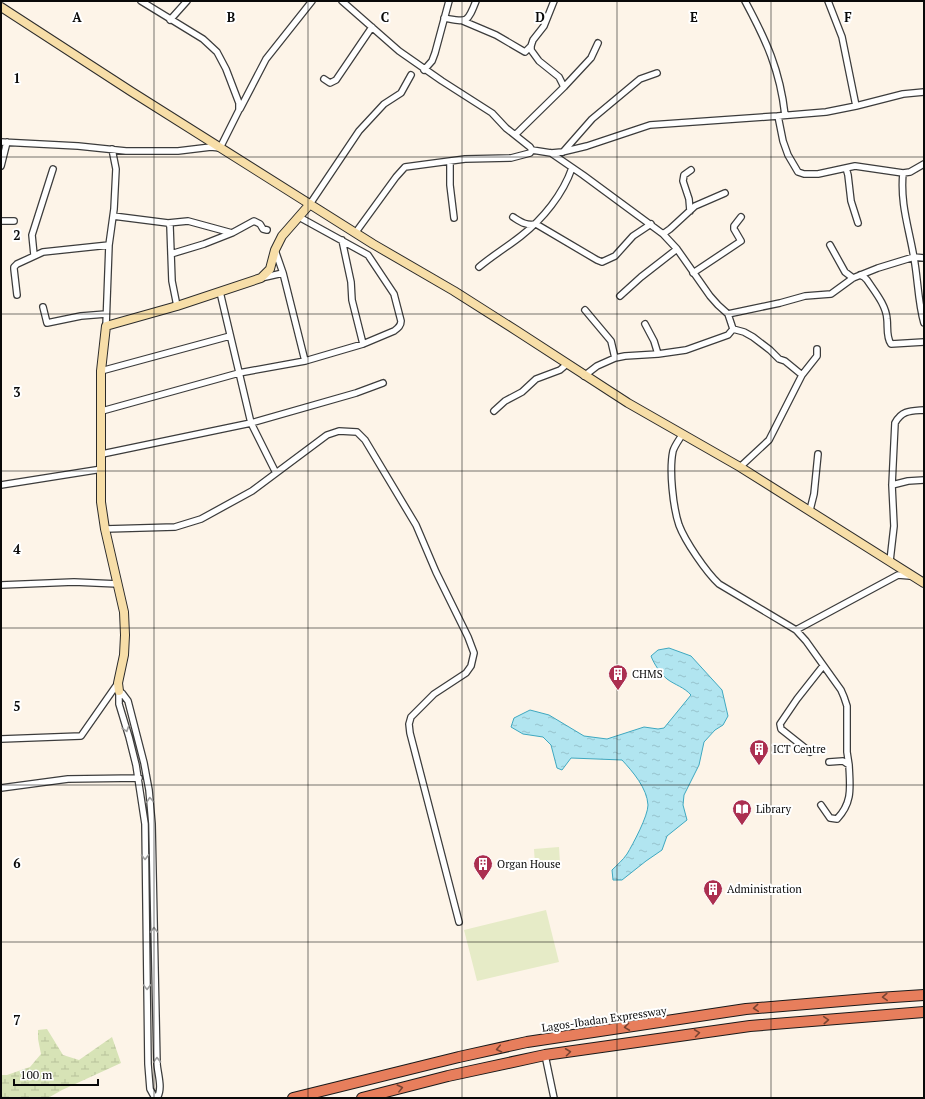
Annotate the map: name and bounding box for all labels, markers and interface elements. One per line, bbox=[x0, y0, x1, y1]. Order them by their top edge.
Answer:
text: A bbox=[72, 8, 82, 26]
text: B bbox=[227, 8, 235, 26]
text: C bbox=[381, 8, 389, 26]
text: D bbox=[535, 8, 545, 26]
text: E bbox=[690, 8, 698, 26]
text: F bbox=[844, 8, 852, 26]
text: 1 bbox=[13, 69, 21, 87]
text: 2 bbox=[13, 226, 21, 244]
text: 3 bbox=[13, 383, 21, 401]
text: 4 bbox=[13, 540, 21, 558]
building icon: CHMS bbox=[607, 663, 629, 691]
place label: CHMS bbox=[632, 667, 663, 681]
text: 5 bbox=[13, 697, 21, 715]
one-way arrow bbox=[122, 725, 130, 732]
building icon: ICT Centre bbox=[748, 738, 770, 766]
place label: ICT Centre bbox=[773, 742, 826, 756]
one-way arrow bbox=[145, 797, 154, 803]
library icon: Library bbox=[731, 798, 753, 826]
place label: Library bbox=[756, 802, 792, 816]
building icon: Organ House bbox=[472, 853, 494, 881]
text: 6 bbox=[13, 854, 21, 872]
one-way arrow bbox=[141, 854, 149, 860]
place label: Organ House bbox=[497, 857, 561, 871]
building icon: Administration bbox=[702, 878, 724, 906]
place label: Administration bbox=[727, 882, 802, 896]
one-way arrow bbox=[150, 927, 158, 933]
one-way arrow bbox=[143, 984, 152, 990]
one-way arrow bbox=[882, 993, 888, 1002]
street label: Lagos-Ibadan Expressway bbox=[541, 1003, 668, 1035]
one-way arrow bbox=[753, 1004, 759, 1013]
text: 7 bbox=[13, 1011, 21, 1029]
one-way arrow bbox=[823, 1016, 829, 1025]
one-way arrow bbox=[624, 1022, 630, 1031]
one-way arrow bbox=[694, 1029, 700, 1038]
one-way arrow bbox=[496, 1044, 502, 1052]
one-way arrow bbox=[565, 1048, 571, 1057]
one-way arrow bbox=[153, 1057, 161, 1063]
scale bar bbox=[14, 1061, 98, 1087]
text: 100 m bbox=[20, 1067, 53, 1082]
one-way arrow bbox=[397, 1085, 403, 1093]

